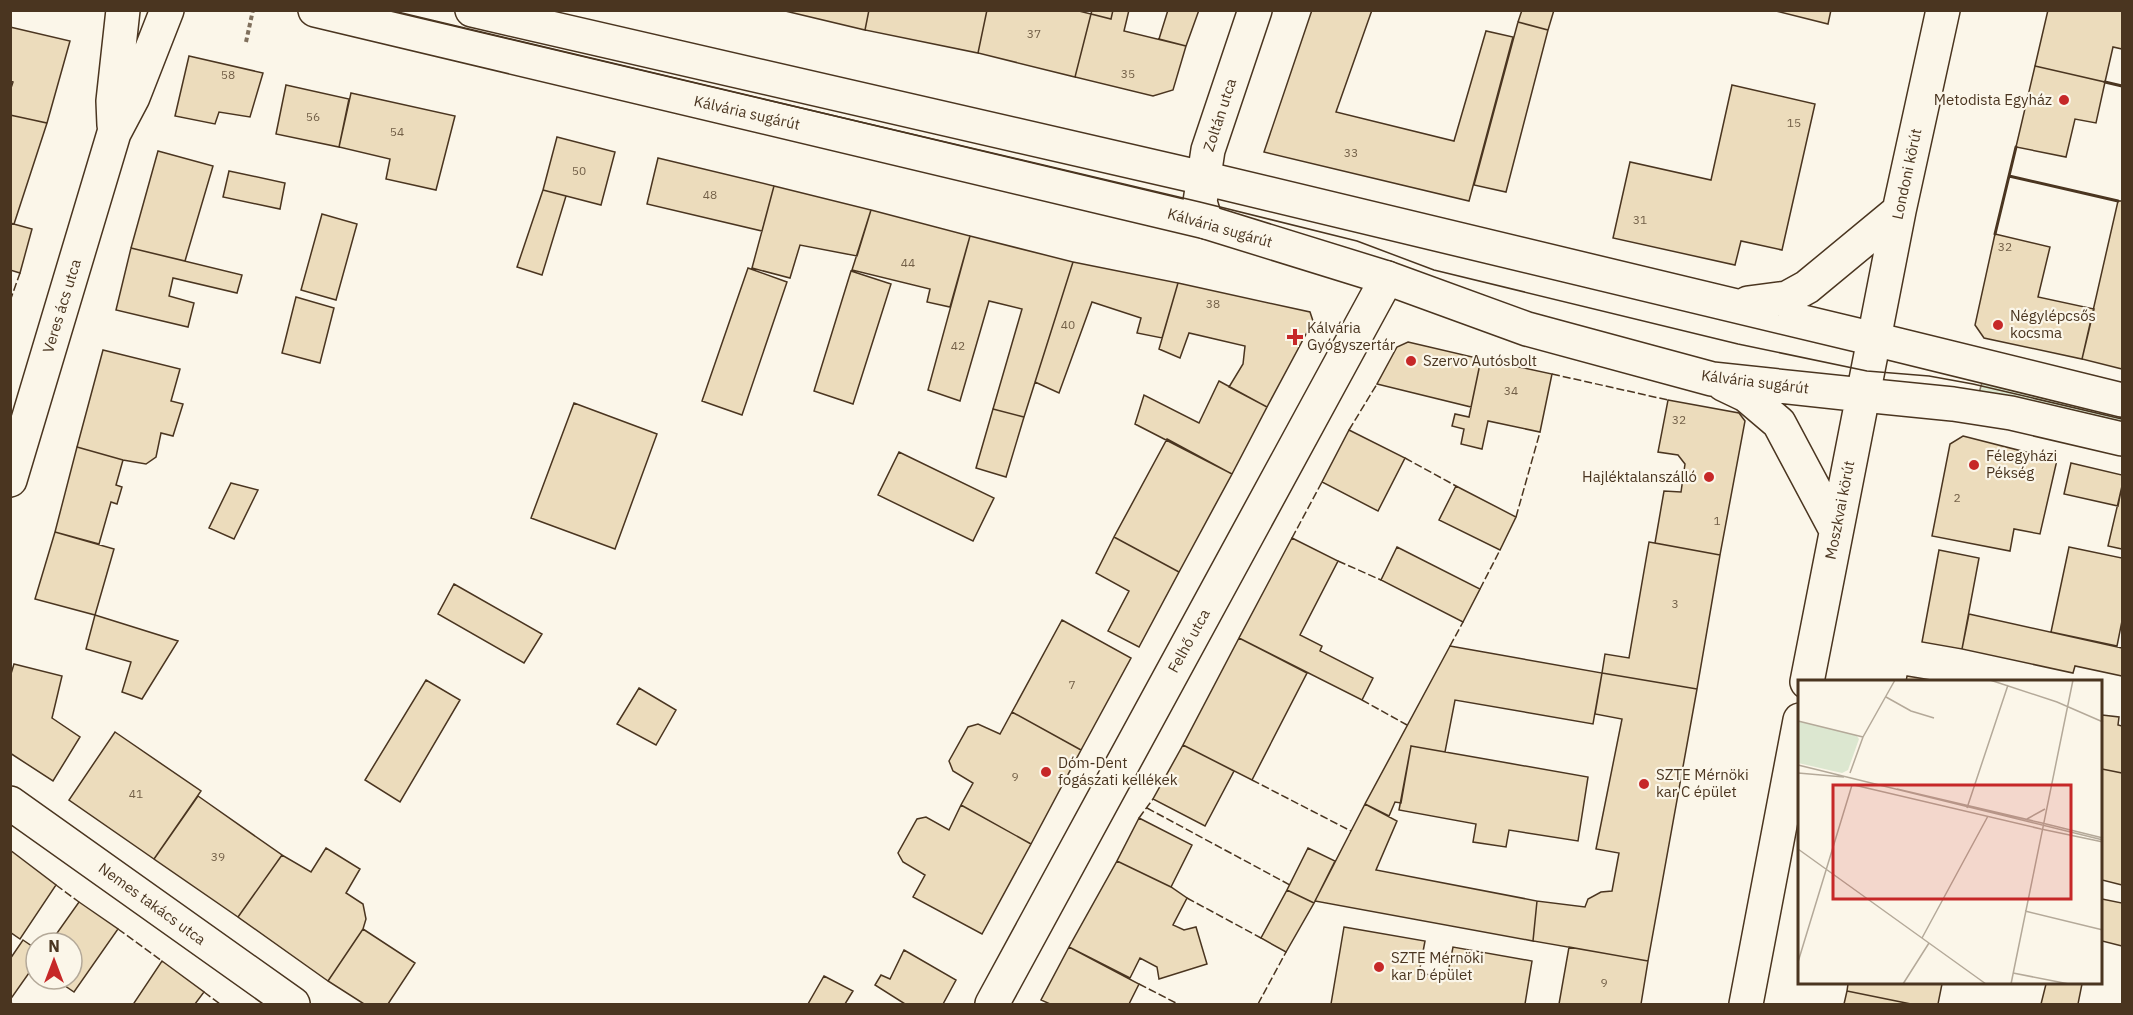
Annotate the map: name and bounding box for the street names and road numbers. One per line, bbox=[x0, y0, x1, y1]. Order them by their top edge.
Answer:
street label: Zoltán utca bbox=[1199, 76, 1240, 154]
street label: Kálvária sugárút bbox=[692, 91, 802, 134]
street label: Londoni körút bbox=[1888, 127, 1925, 221]
street label: Kálvária sugárút bbox=[1165, 203, 1275, 252]
street label: Veres ács utca bbox=[38, 257, 85, 355]
street label: Kálvária sugárút bbox=[1700, 365, 1810, 398]
street label: Moszkvai körút bbox=[1821, 459, 1858, 561]
street label: Felhő utca bbox=[1163, 606, 1214, 676]
street label: Nemes takács utca bbox=[95, 858, 210, 949]

